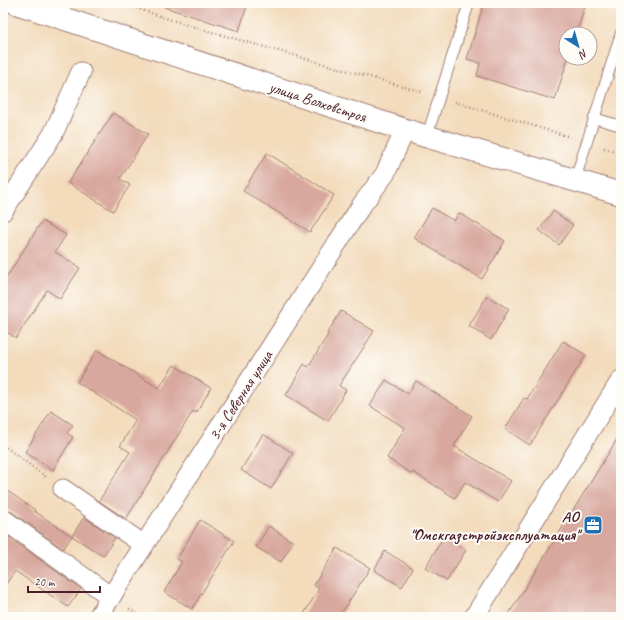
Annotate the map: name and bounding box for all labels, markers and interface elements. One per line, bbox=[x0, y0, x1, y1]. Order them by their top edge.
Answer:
north arrow bbox=[558, 26, 598, 66]
text: N bbox=[575, 46, 591, 63]
street label: улица Волховстроя bbox=[266, 77, 370, 127]
street label: 3-я Северная улица bbox=[204, 346, 278, 444]
place label: АО "Омскгазстройэксплуатация" bbox=[410, 507, 583, 545]
office icon: АО "Омскгазстройэксплуатация" bbox=[582, 514, 604, 536]
scale bar bbox=[28, 568, 100, 594]
text: 20 m bbox=[34, 574, 56, 590]

